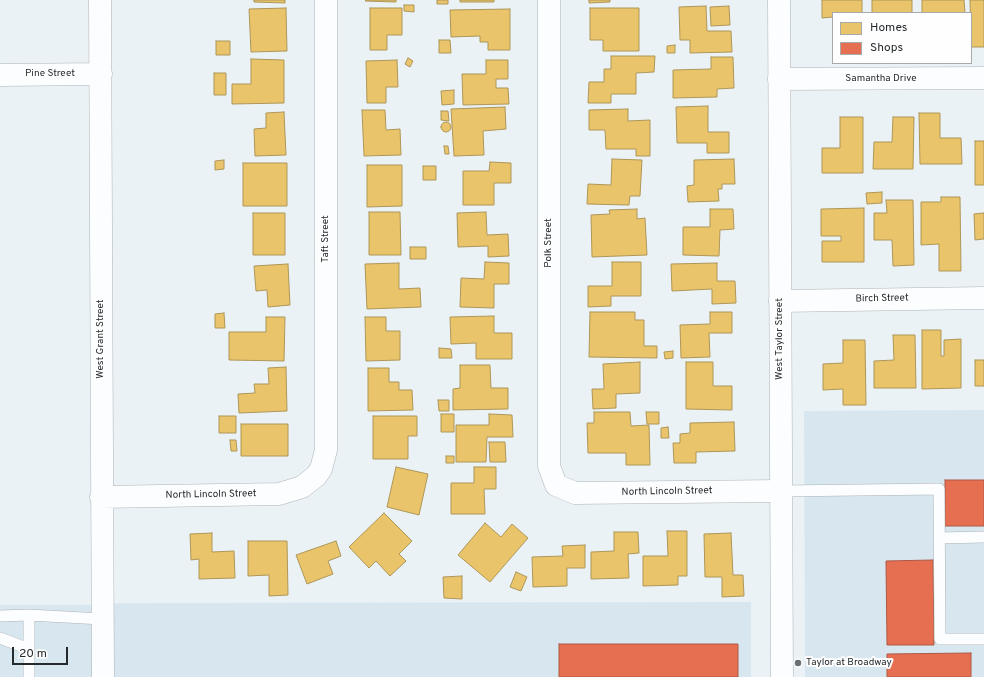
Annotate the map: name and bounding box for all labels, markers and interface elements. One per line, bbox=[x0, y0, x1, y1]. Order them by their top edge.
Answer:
legend bbox=[832, 12, 972, 64]
text: Homes bbox=[870, 20, 907, 36]
text: Shops bbox=[870, 40, 903, 56]
street label: Pine Street bbox=[25, 68, 75, 80]
street label: Samantha Drive bbox=[845, 73, 917, 85]
street label: Taft Street bbox=[320, 215, 332, 263]
street label: Polk Street bbox=[543, 218, 555, 268]
street label: Birch Street bbox=[855, 293, 909, 305]
street label: West Taylor Street bbox=[774, 298, 786, 380]
street label: West Grant Street bbox=[95, 299, 107, 379]
street label: North Lincoln Street bbox=[621, 485, 713, 499]
street label: North Lincoln Street bbox=[165, 488, 257, 502]
scale bar bbox=[14, 639, 70, 665]
text: 20 m bbox=[19, 646, 47, 662]
place label: Taylor at Broadway bbox=[806, 657, 892, 669]
marker: Taylor at Broadway bbox=[793, 658, 803, 668]

